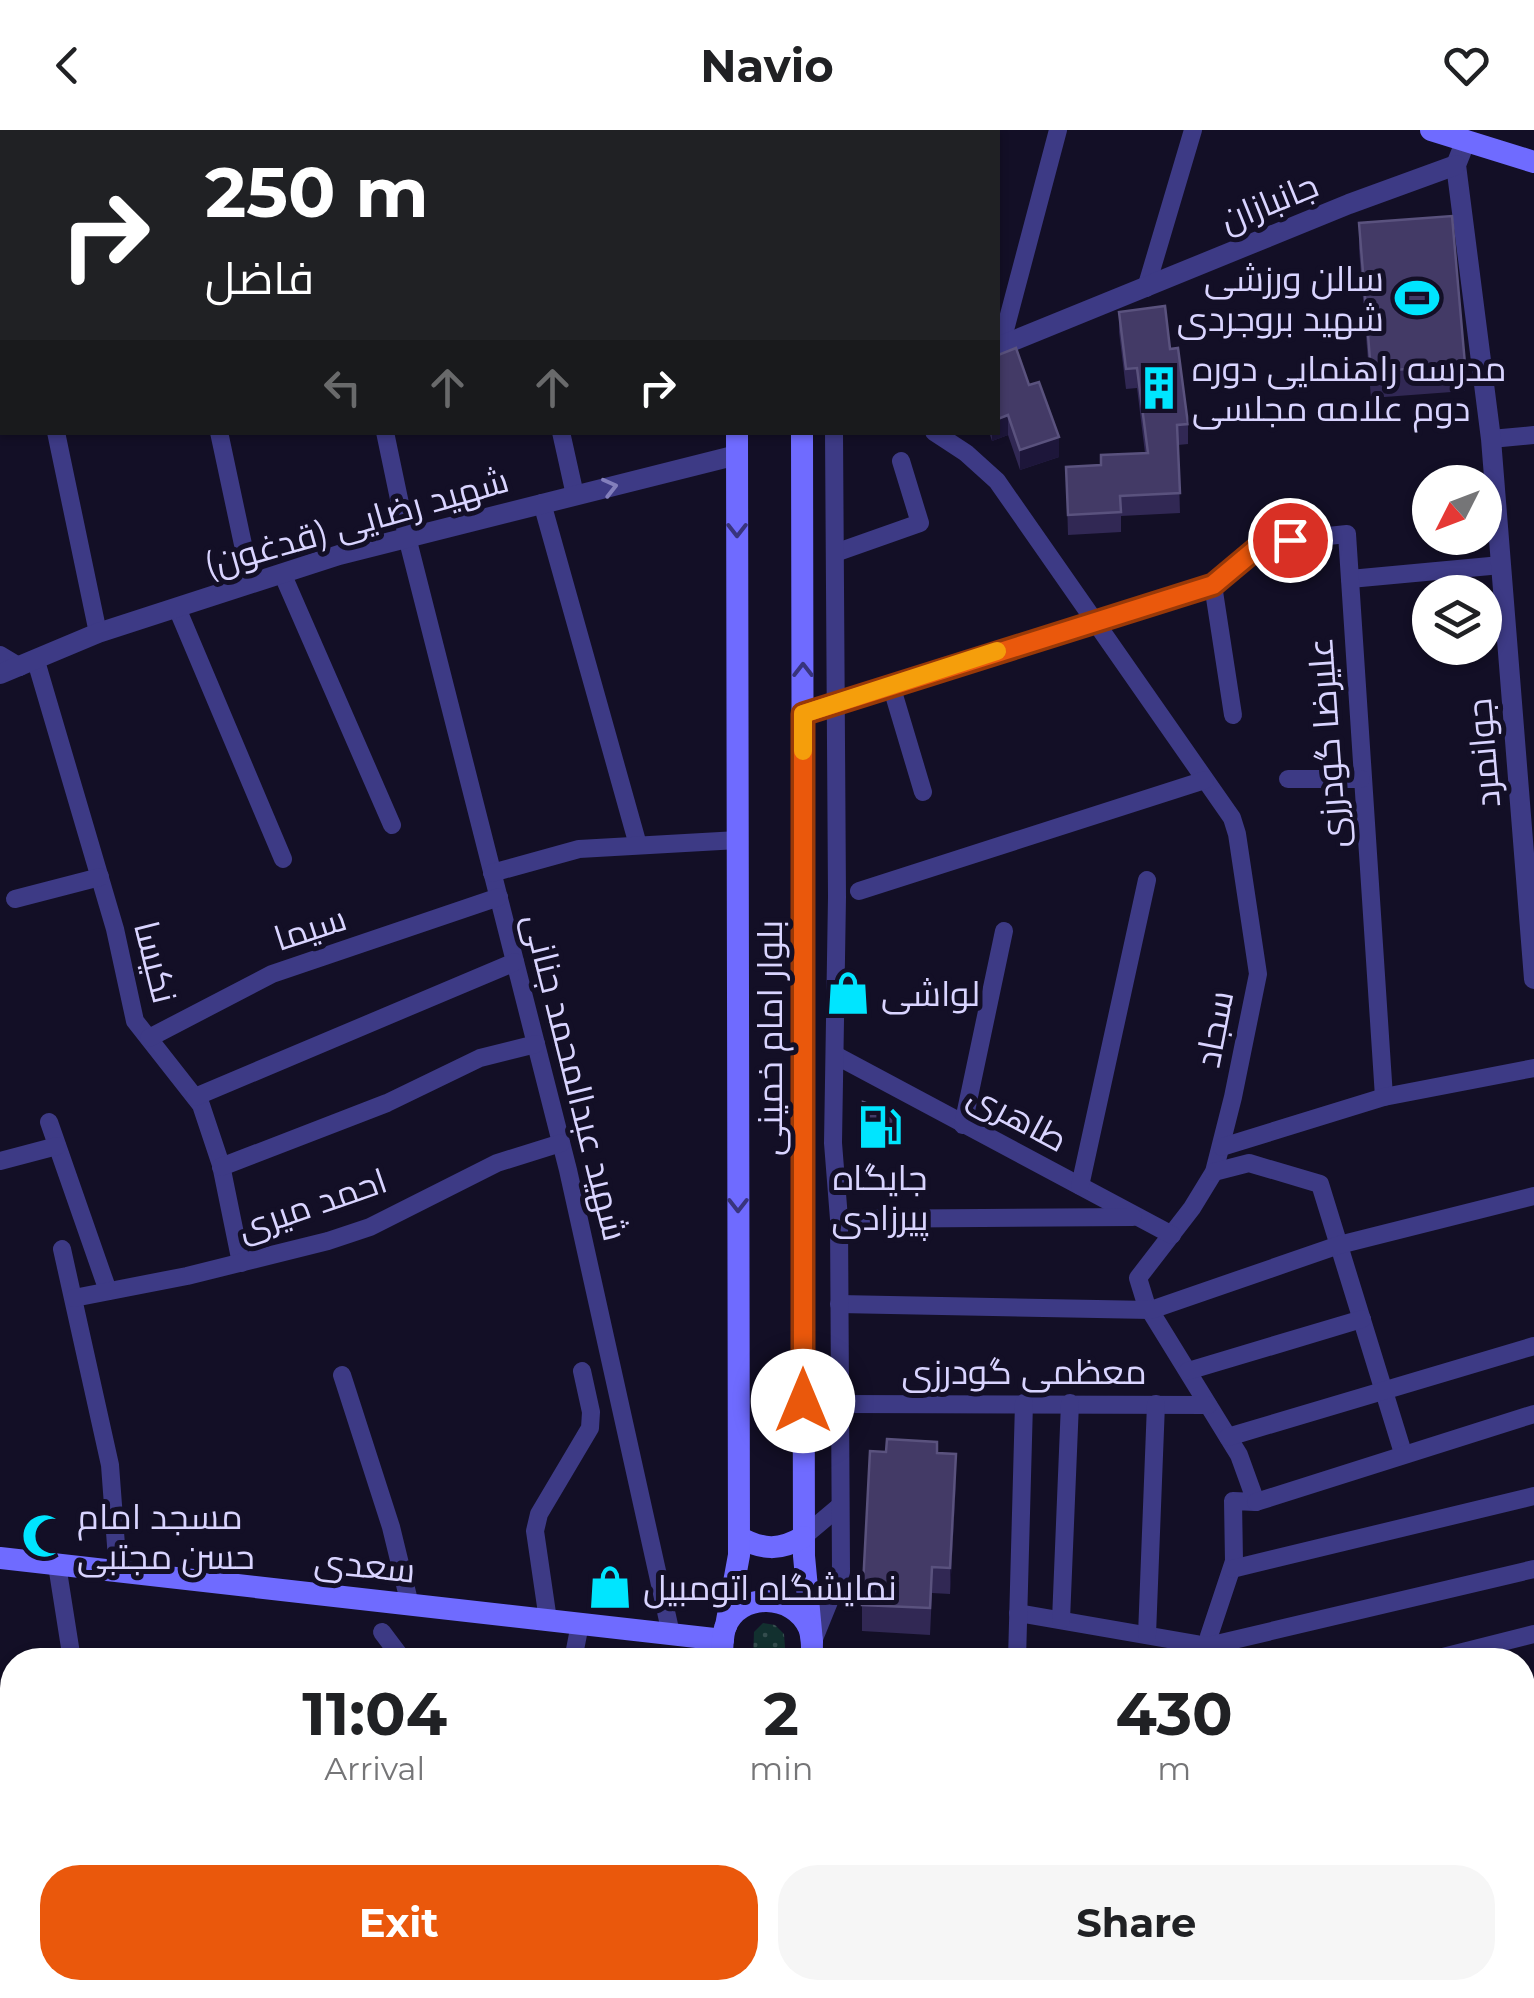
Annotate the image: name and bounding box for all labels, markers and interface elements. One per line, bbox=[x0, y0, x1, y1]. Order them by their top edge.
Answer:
icon: back bbox=[40, 38, 95, 93]
text: Navio bbox=[700, 38, 834, 93]
icon: heart bbox=[1439, 38, 1494, 93]
text: 250 m bbox=[205, 149, 429, 235]
street label: جانبازان bbox=[1214, 163, 1324, 241]
icon: right bbox=[40, 170, 170, 300]
text: فاضل bbox=[205, 250, 314, 305]
place label: سالن ورزشی شهید بروجردی bbox=[1177, 257, 1384, 340]
sports icon: سالن ورزشی شهید بروجردی bbox=[1393, 274, 1441, 322]
place label: مدرسه راهنمایی دوره دوم علامه مجلسی bbox=[1192, 347, 1507, 433]
icon: left bbox=[315, 360, 370, 415]
icon: ahead bbox=[420, 360, 475, 415]
icon: ahead bbox=[525, 360, 580, 415]
icon: right bbox=[630, 360, 685, 415]
building icon: مدرسه راهنمایی دوره دوم علامه مجلسی bbox=[1135, 364, 1183, 412]
street label: (قدغون) شهید رضایی bbox=[199, 458, 513, 586]
north arrow bbox=[1412, 465, 1502, 555]
map controls bbox=[1412, 465, 1502, 665]
one-way arrow bbox=[601, 477, 618, 498]
pin bbox=[1248, 498, 1333, 583]
icon: arrive bbox=[1263, 513, 1318, 568]
one-way arrow bbox=[726, 522, 748, 538]
button: layers bbox=[1412, 575, 1502, 665]
street label: علیرضا گودرزی bbox=[1298, 636, 1356, 850]
one-way arrow bbox=[792, 662, 814, 678]
street label: جوانمرد bbox=[1457, 697, 1509, 809]
street label: سیما bbox=[269, 896, 351, 960]
street label: شهید عبدالمحمد جنانی bbox=[515, 909, 637, 1245]
street label: نکیسا bbox=[125, 916, 187, 1008]
street label: بلوار امام خمینی bbox=[748, 920, 794, 1156]
shop icon: لواشی bbox=[824, 969, 872, 1017]
place label: لواشی bbox=[881, 972, 980, 1015]
street label: سجاد bbox=[1186, 987, 1242, 1071]
street label: طاهری bbox=[961, 1073, 1075, 1161]
fuel station icon: جایگاه پیرزادی bbox=[856, 1103, 904, 1151]
place label: جایگاه پیرزادی bbox=[831, 1156, 929, 1241]
street label: احمد میری bbox=[232, 1158, 392, 1250]
one-way arrow bbox=[727, 1198, 749, 1213]
position arrow bbox=[751, 1349, 855, 1453]
street label: معظمی گودرزی bbox=[901, 1350, 1147, 1393]
place label: مسجد امام حسن مجتبی bbox=[77, 1495, 255, 1578]
mosque icon: مسجد امام حسن مجتبی bbox=[20, 1512, 68, 1560]
street label: سعدی bbox=[312, 1538, 418, 1592]
shop icon: نمایشگاه اتومبیل bbox=[586, 1563, 634, 1611]
place label: نمایشگاه اتومبیل bbox=[643, 1566, 897, 1609]
text: 11:04 bbox=[302, 1677, 447, 1750]
text: 2 bbox=[764, 1677, 799, 1750]
text: 430 bbox=[1116, 1677, 1233, 1750]
text: Arrival bbox=[324, 1749, 425, 1788]
text: min bbox=[749, 1749, 813, 1788]
text: m bbox=[1157, 1749, 1191, 1788]
button: Exit bbox=[40, 1865, 758, 1980]
button: Share bbox=[778, 1865, 1495, 1980]

